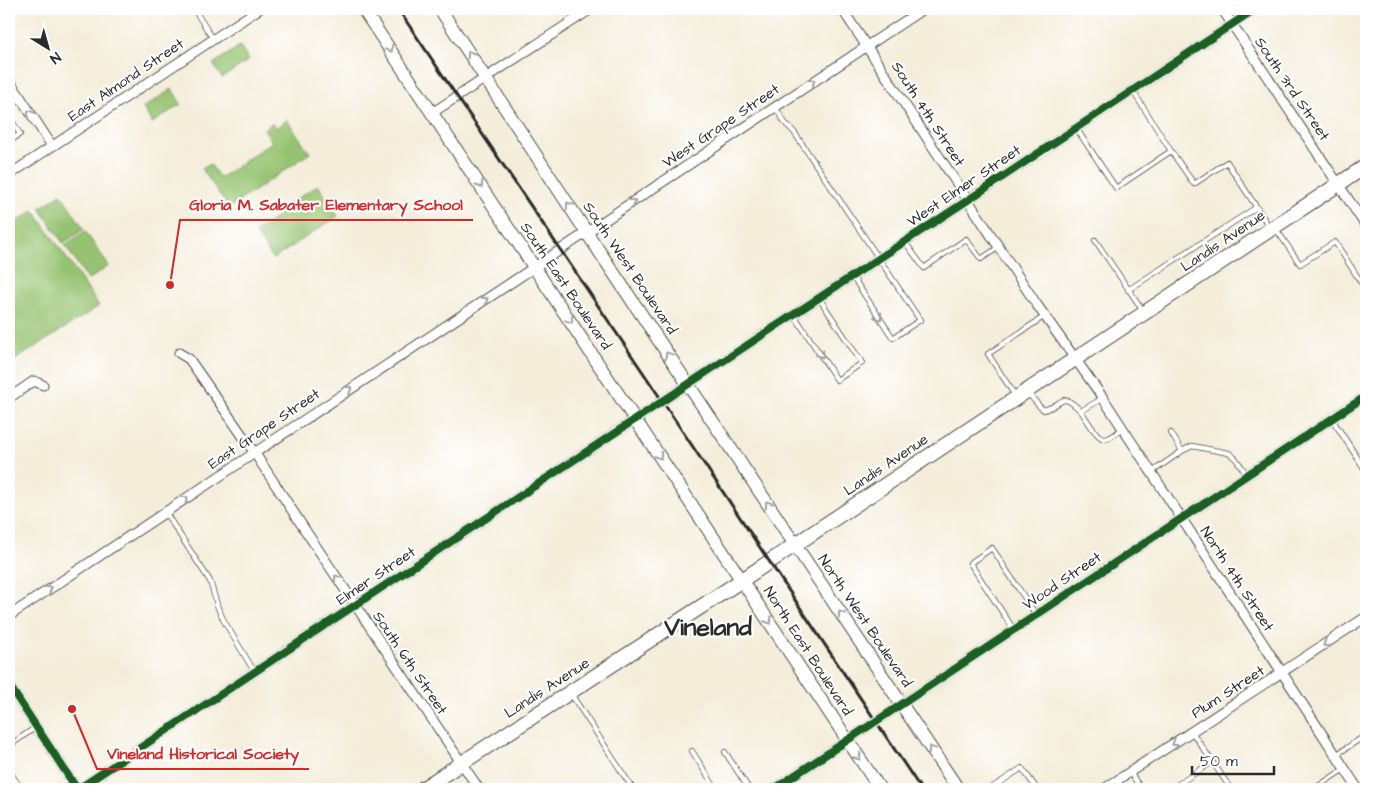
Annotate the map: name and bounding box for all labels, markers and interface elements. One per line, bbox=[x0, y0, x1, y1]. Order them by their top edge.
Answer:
north arrow bbox=[22, 22, 72, 72]
street label: East Almond Street bbox=[64, 33, 188, 127]
street label: South 3rd Street bbox=[1249, 33, 1335, 145]
one-way arrow bbox=[384, 44, 393, 53]
text: N bbox=[46, 47, 65, 68]
one-way arrow bbox=[467, 50, 476, 60]
street label: South 4th Street bbox=[886, 57, 970, 171]
street label: West Grape Street bbox=[658, 79, 784, 173]
one-way arrow bbox=[806, 79, 816, 88]
one-way arrow bbox=[27, 110, 37, 119]
street label: West Elmer Street bbox=[903, 140, 1025, 232]
one-way arrow bbox=[474, 179, 483, 189]
callout: Gloria M. Sabater Elementary School bbox=[180, 189, 473, 220]
text: Gloria M. Sabater Elementary School bbox=[189, 194, 463, 217]
street label: South West Boulevard bbox=[578, 198, 682, 339]
one-way arrow bbox=[628, 199, 637, 208]
one-way arrow bbox=[565, 201, 575, 210]
street label: Landis Avenue bbox=[1177, 205, 1269, 277]
street label: South East Boulevard bbox=[515, 218, 617, 354]
one-way arrow bbox=[479, 297, 489, 306]
one-way arrow bbox=[873, 311, 882, 320]
one-way arrow bbox=[563, 315, 573, 324]
one-way arrow bbox=[814, 350, 824, 359]
one-way arrow bbox=[665, 351, 674, 360]
street label: East Grape Street bbox=[204, 384, 324, 474]
one-way arrow bbox=[343, 386, 353, 395]
street label: Landis Avenue bbox=[840, 429, 932, 501]
one-way arrow bbox=[653, 451, 663, 460]
one-way arrow bbox=[179, 496, 189, 505]
one-way arrow bbox=[765, 501, 774, 510]
street label: North 4th Street bbox=[1195, 522, 1279, 636]
street label: Elmer Street bbox=[332, 542, 420, 610]
street label: Wood Street bbox=[1018, 547, 1106, 615]
street label: North West Boulevard bbox=[813, 550, 917, 692]
one-way arrow bbox=[334, 574, 343, 583]
street label: North East Boulevard bbox=[758, 582, 858, 720]
one-way arrow bbox=[44, 585, 53, 595]
street label: South 6th Street bbox=[368, 607, 452, 719]
district label: Vineland bbox=[663, 610, 752, 645]
one-way arrow bbox=[838, 610, 847, 619]
one-way arrow bbox=[762, 616, 772, 625]
one-way arrow bbox=[1322, 638, 1331, 647]
street label: Landis Avenue bbox=[500, 653, 594, 723]
street label: Plum Street bbox=[1187, 660, 1269, 724]
one-way arrow bbox=[1172, 737, 1181, 746]
callout: Vineland Historical Society bbox=[97, 738, 309, 769]
text: Vineland Historical Society bbox=[106, 743, 299, 766]
scale bar bbox=[1192, 743, 1275, 775]
one-way arrow bbox=[928, 745, 937, 754]
one-way arrow bbox=[852, 751, 862, 760]
text: 50 m bbox=[1200, 751, 1238, 772]

